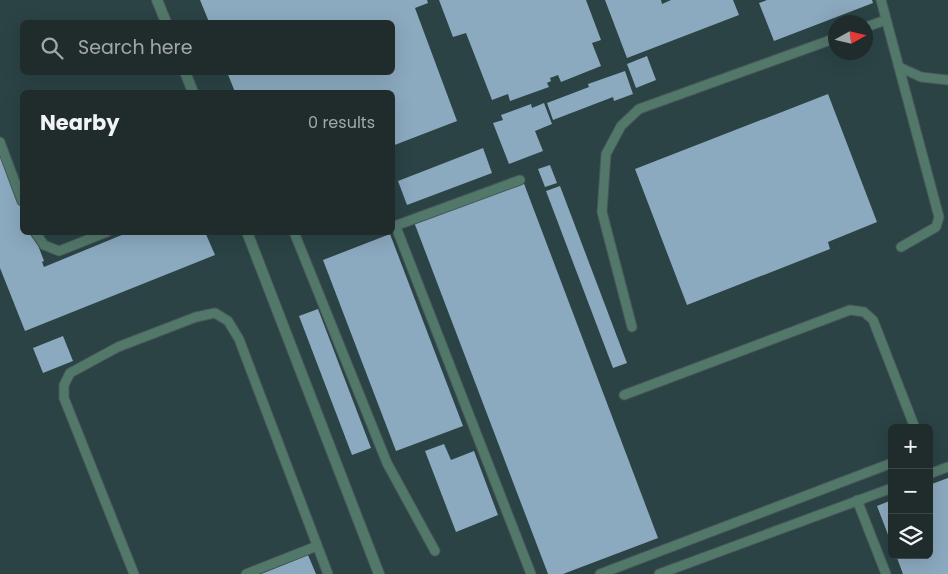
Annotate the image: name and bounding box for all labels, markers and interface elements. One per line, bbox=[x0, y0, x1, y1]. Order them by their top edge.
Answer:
north arrow bbox=[828, 15, 873, 60]
search box bbox=[20, 20, 395, 75]
icon: search bbox=[38, 34, 66, 62]
text: Search here bbox=[78, 34, 192, 61]
text: Nearby bbox=[40, 108, 120, 137]
text: 0 results bbox=[308, 111, 375, 134]
map controls bbox=[888, 424, 933, 559]
button: + bbox=[888, 424, 933, 469]
button: − bbox=[888, 469, 933, 514]
button: layers bbox=[888, 514, 933, 559]

